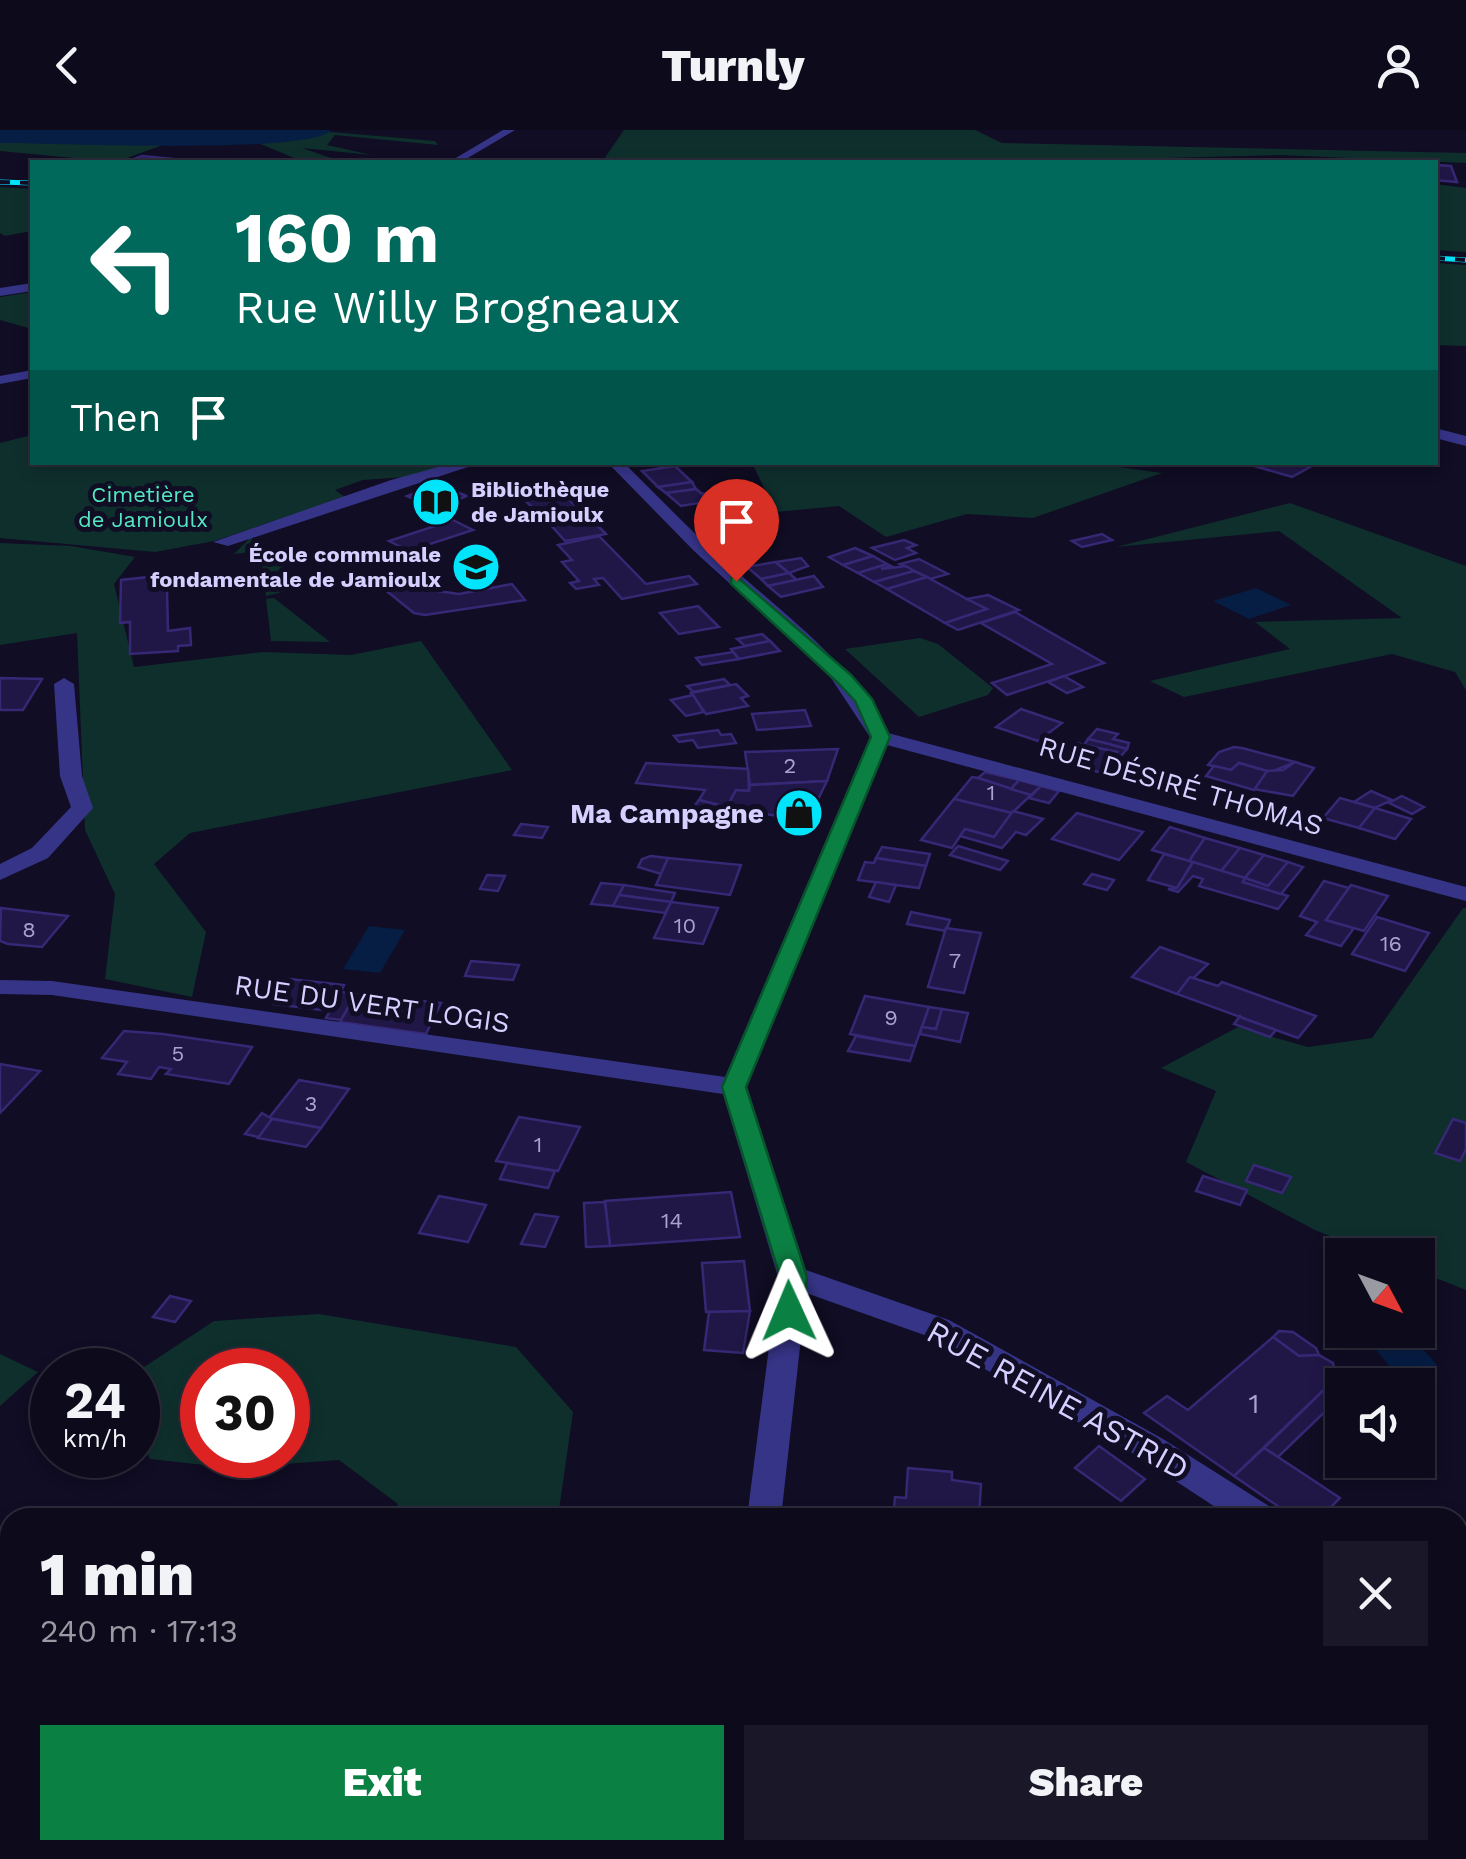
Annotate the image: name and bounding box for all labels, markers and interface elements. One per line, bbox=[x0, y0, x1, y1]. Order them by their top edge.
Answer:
icon: back bbox=[40, 38, 95, 93]
icon: person bbox=[1371, 38, 1426, 93]
text: Turnly bbox=[661, 39, 805, 92]
text: 160 m bbox=[235, 197, 439, 279]
icon: left bbox=[70, 200, 200, 330]
text: Rue Willy Brogneaux bbox=[235, 281, 681, 334]
icon: arrive bbox=[181, 390, 236, 445]
text: Then bbox=[70, 396, 161, 440]
library icon: Bibliothèque de Jamioulx bbox=[410, 476, 462, 528]
place label: Bibliothèque de Jamioulx bbox=[471, 477, 609, 527]
pin bbox=[694, 479, 779, 582]
park label: Cimetière de Jamioulx bbox=[78, 482, 208, 532]
icon: arrive bbox=[709, 494, 764, 549]
school or university icon: École communale fondamentale de Jamioulx bbox=[450, 541, 502, 593]
place label: École communale fondamentale de Jamioulx bbox=[150, 542, 441, 592]
street label: RUE DÉSIRÉ THOMAS bbox=[1035, 730, 1327, 842]
house number: 2 bbox=[784, 753, 796, 778]
house number: 1 bbox=[987, 780, 995, 805]
shop icon: Ma Campagne bbox=[773, 787, 825, 839]
place label: Ma Campagne bbox=[570, 797, 764, 830]
house number: 10 bbox=[674, 913, 696, 938]
house number: 8 bbox=[22, 917, 36, 942]
house number: 16 bbox=[1380, 931, 1402, 956]
house number: 7 bbox=[949, 948, 961, 973]
street label: RUE DU VERT LOGIS bbox=[232, 968, 512, 1040]
house number: 9 bbox=[884, 1005, 898, 1030]
house number: 5 bbox=[172, 1041, 184, 1066]
house number: 3 bbox=[305, 1091, 317, 1116]
house number: 1 bbox=[534, 1132, 542, 1157]
house number: 14 bbox=[661, 1208, 683, 1233]
north arrow bbox=[1325, 1238, 1435, 1348]
map controls bbox=[1325, 1238, 1435, 1478]
position arrow bbox=[737, 1259, 841, 1363]
street label: RUE REINE ASTRID bbox=[920, 1312, 1196, 1488]
speed limit sign: 30 bbox=[180, 1348, 310, 1478]
button: sound bbox=[1325, 1368, 1435, 1478]
text: 24 bbox=[64, 1371, 126, 1430]
house number: 1 bbox=[1249, 1387, 1259, 1420]
text: km/h bbox=[63, 1424, 127, 1453]
text: 1 min bbox=[40, 1539, 194, 1610]
button: close bbox=[1323, 1541, 1428, 1646]
text: 240 m · 17:13 bbox=[40, 1612, 238, 1650]
button: Exit bbox=[40, 1725, 724, 1840]
button: Share bbox=[744, 1725, 1428, 1840]

